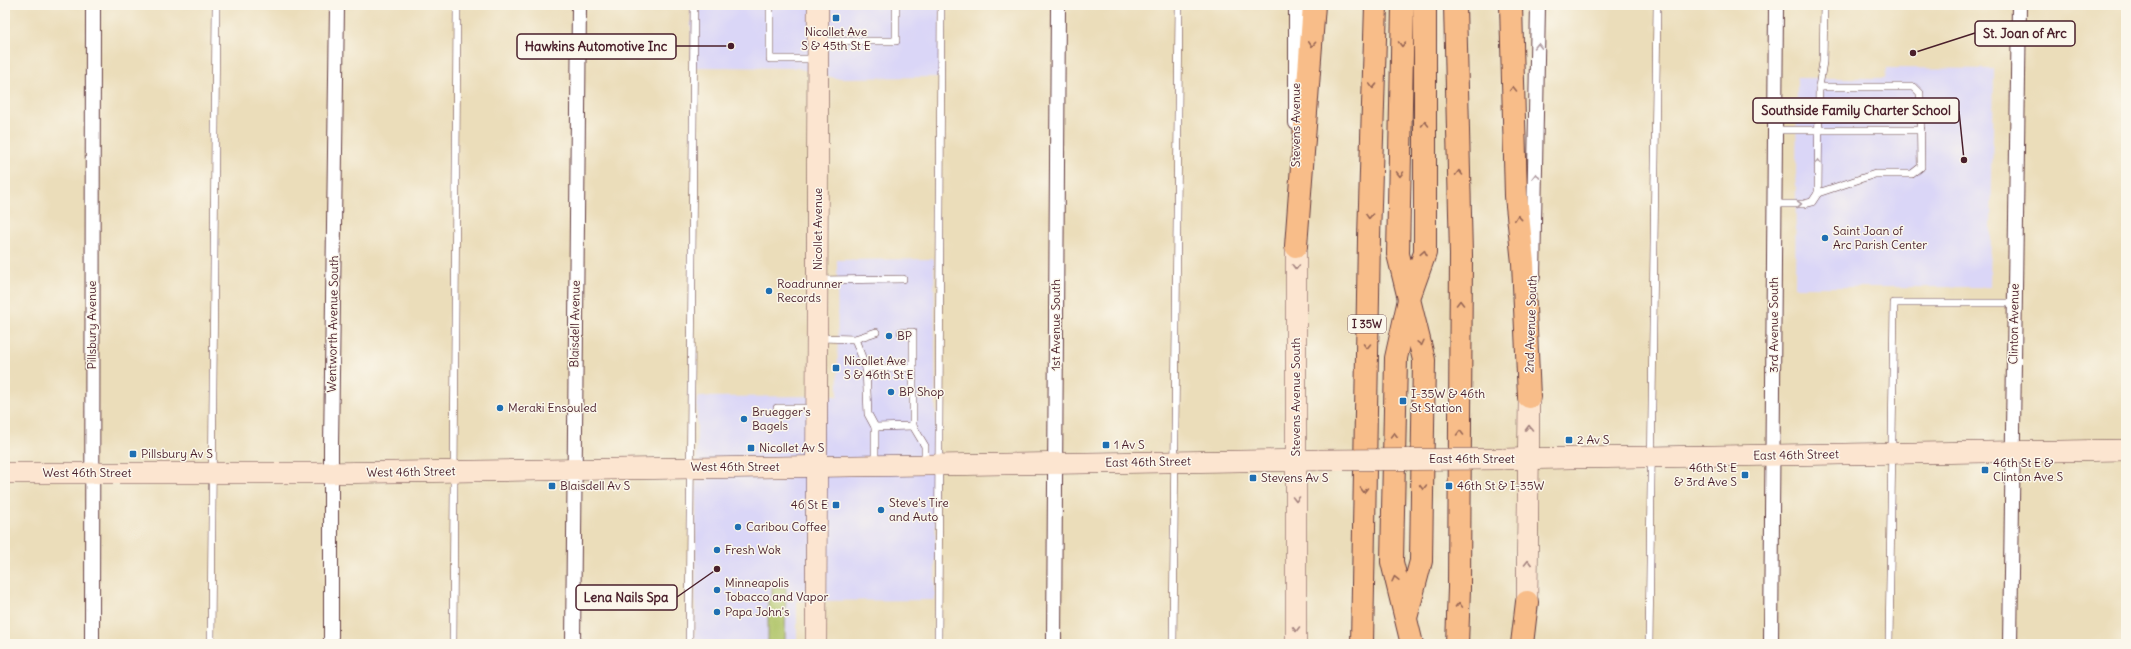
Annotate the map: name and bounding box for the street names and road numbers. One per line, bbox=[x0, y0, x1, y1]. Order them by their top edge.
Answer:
street label: Stevens Avenue bbox=[1288, 83, 1303, 167]
street label: Nicollet Avenue bbox=[810, 188, 825, 270]
street label: Wentworth Avenue South bbox=[324, 255, 341, 393]
street label: 2nd Avenue South bbox=[1521, 275, 1540, 373]
street label: 3rd Avenue South bbox=[1766, 277, 1781, 373]
street label: 1st Avenue South bbox=[1048, 279, 1063, 371]
street label: Pillsbury Avenue bbox=[84, 280, 99, 370]
street label: Blaisdell Avenue bbox=[566, 280, 583, 368]
street label: Clinton Avenue bbox=[2005, 283, 2022, 365]
road number: I 35W bbox=[1348, 315, 1386, 333]
street label: Stevens Avenue South bbox=[1288, 337, 1303, 456]
street label: East 46th Street bbox=[1753, 446, 1839, 463]
street label: East 46th Street bbox=[1429, 451, 1515, 466]
street label: East 46th Street bbox=[1105, 453, 1191, 470]
street label: West 46th Street bbox=[690, 459, 780, 474]
street label: West 46th Street bbox=[366, 463, 456, 480]
street label: West 46th Street bbox=[42, 465, 132, 480]

